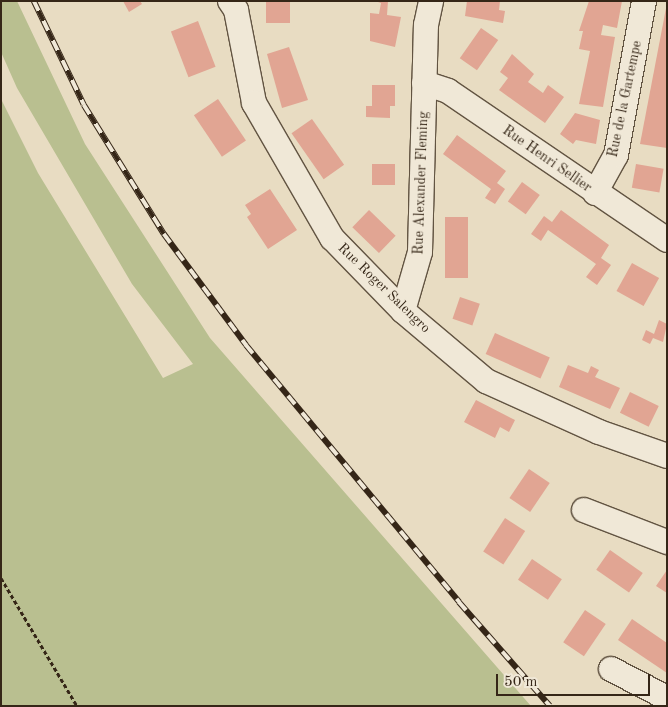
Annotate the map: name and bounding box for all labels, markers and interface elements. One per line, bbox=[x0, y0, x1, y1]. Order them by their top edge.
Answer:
street label: Rue de la Gartempe bbox=[604, 39, 646, 159]
street label: Rue Alexander Fleming bbox=[410, 111, 432, 255]
street label: Rue Henri Sellier bbox=[499, 122, 595, 196]
street label: Rue Roger Salengro bbox=[334, 240, 434, 336]
scale bar bbox=[498, 664, 652, 696]
text: 50 m bbox=[504, 675, 538, 690]

